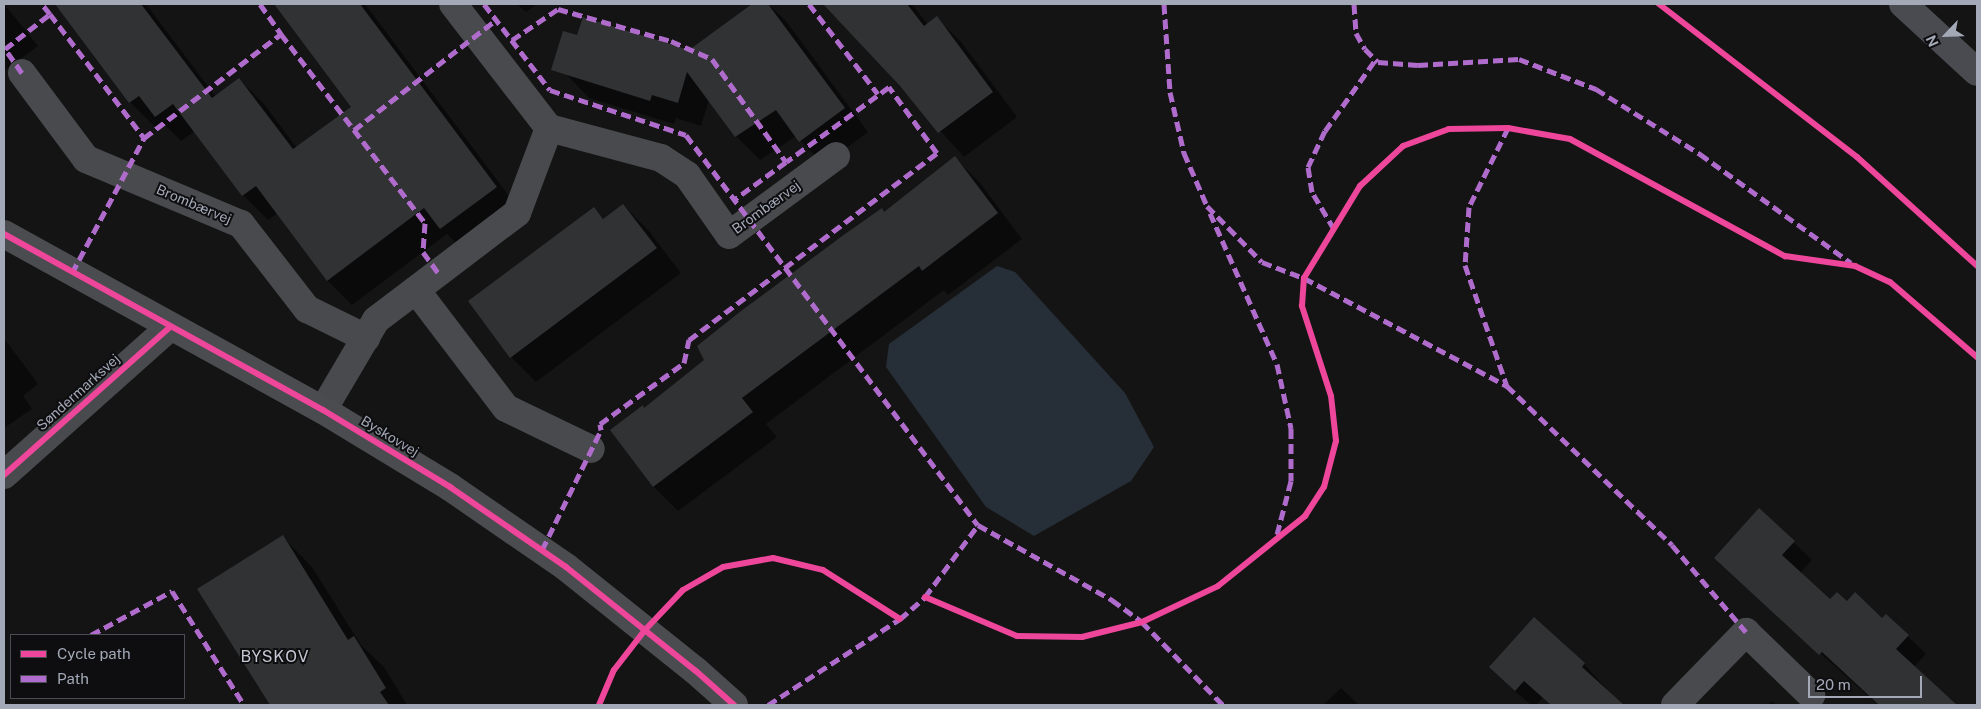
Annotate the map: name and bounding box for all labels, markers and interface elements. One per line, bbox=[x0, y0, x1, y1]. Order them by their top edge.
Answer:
north arrow bbox=[1921, 10, 1971, 60]
text: N bbox=[1923, 33, 1942, 49]
street label: Brombærvej bbox=[729, 177, 803, 237]
street label: Brombærvej bbox=[154, 181, 234, 227]
street label: Søndermarksvej bbox=[33, 350, 123, 434]
street label: Byskovvej bbox=[358, 412, 422, 460]
legend bbox=[10, 634, 185, 699]
text: Cycle path bbox=[57, 645, 131, 662]
district label: BYSKOV bbox=[240, 647, 310, 667]
scale bar bbox=[1811, 666, 1925, 698]
text: Path bbox=[57, 670, 89, 687]
text: 20 m bbox=[1816, 676, 1851, 693]

